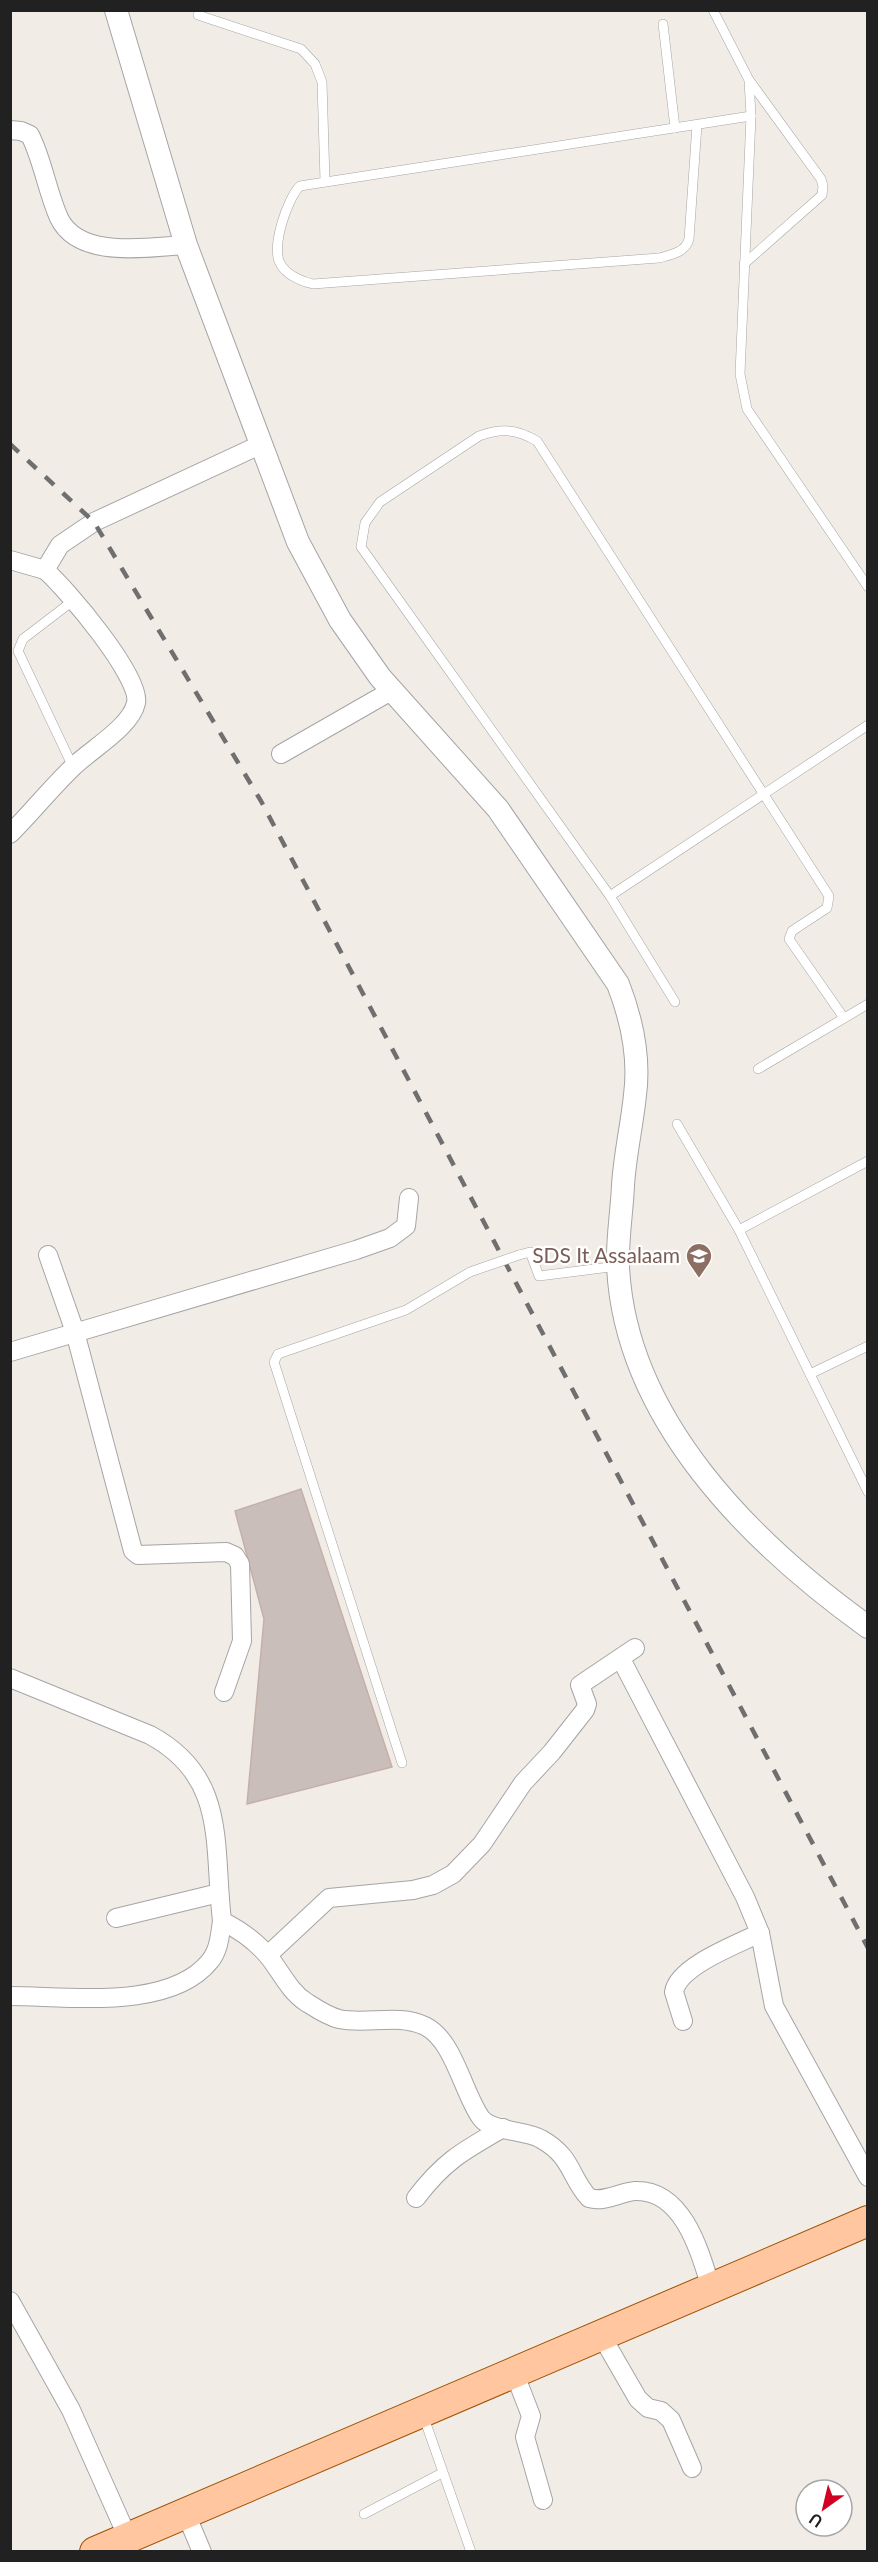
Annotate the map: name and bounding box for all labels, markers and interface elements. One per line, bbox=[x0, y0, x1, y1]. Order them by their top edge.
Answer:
school or university icon: SDS It Assalaam bbox=[684, 1241, 714, 1279]
place label: SDS It Assalaam bbox=[532, 1242, 680, 1267]
north arrow bbox=[794, 2478, 854, 2538]
text: U bbox=[805, 2510, 826, 2532]

